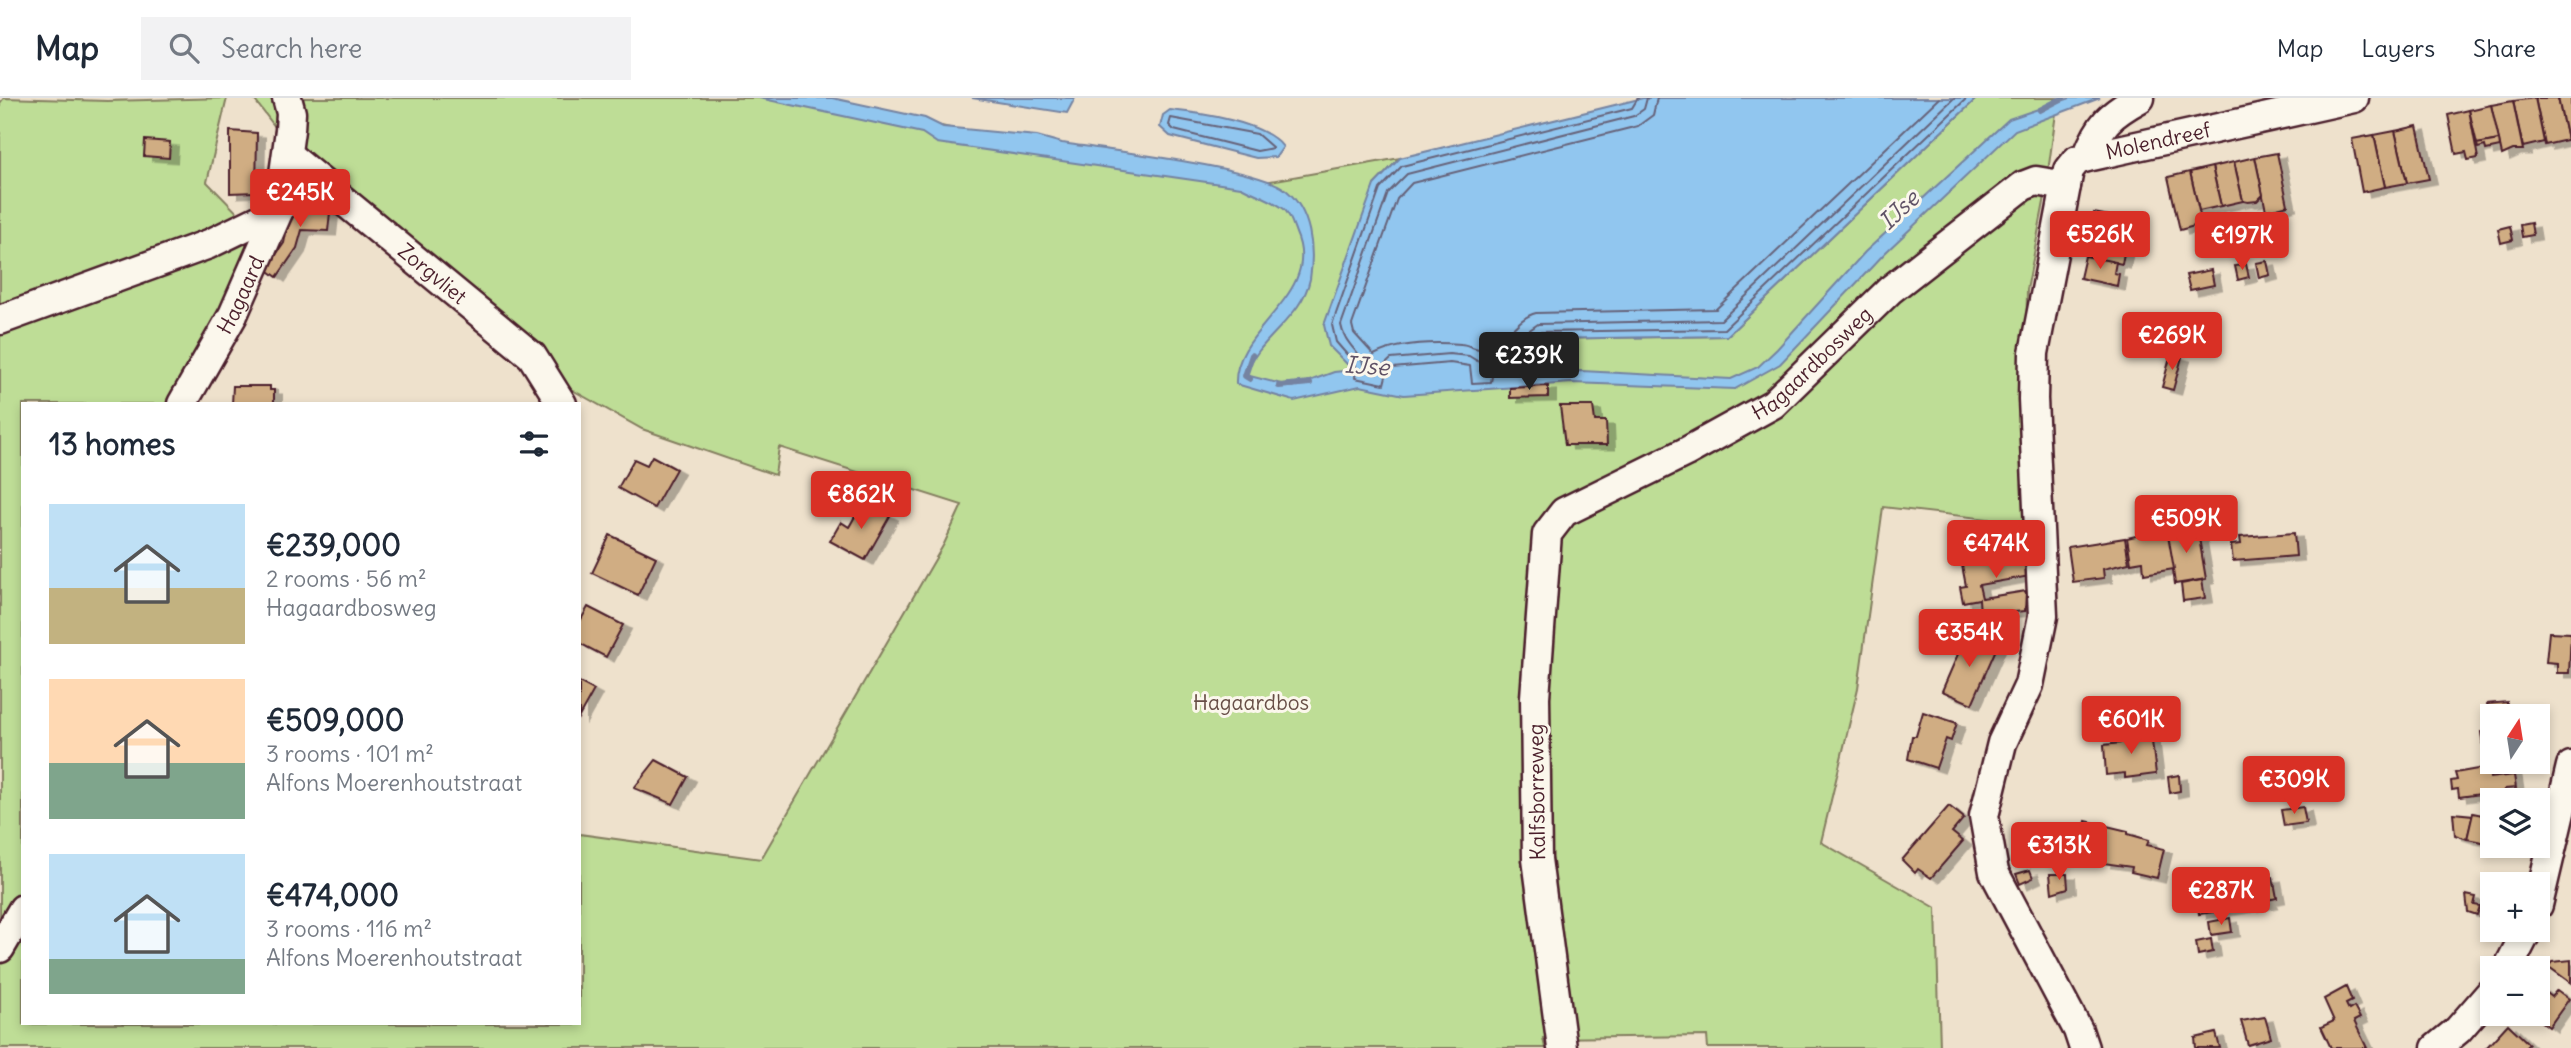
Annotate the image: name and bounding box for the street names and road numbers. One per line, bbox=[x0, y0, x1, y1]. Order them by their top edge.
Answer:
street label: Molendreef bbox=[2103, 116, 2214, 165]
street label: Zorgvliet bbox=[393, 237, 473, 310]
street label: Hagaard bbox=[211, 252, 270, 339]
street label: Hagaardbosweg bbox=[1747, 301, 1878, 426]
street label: Kalfsborreweg bbox=[1522, 723, 1551, 861]

